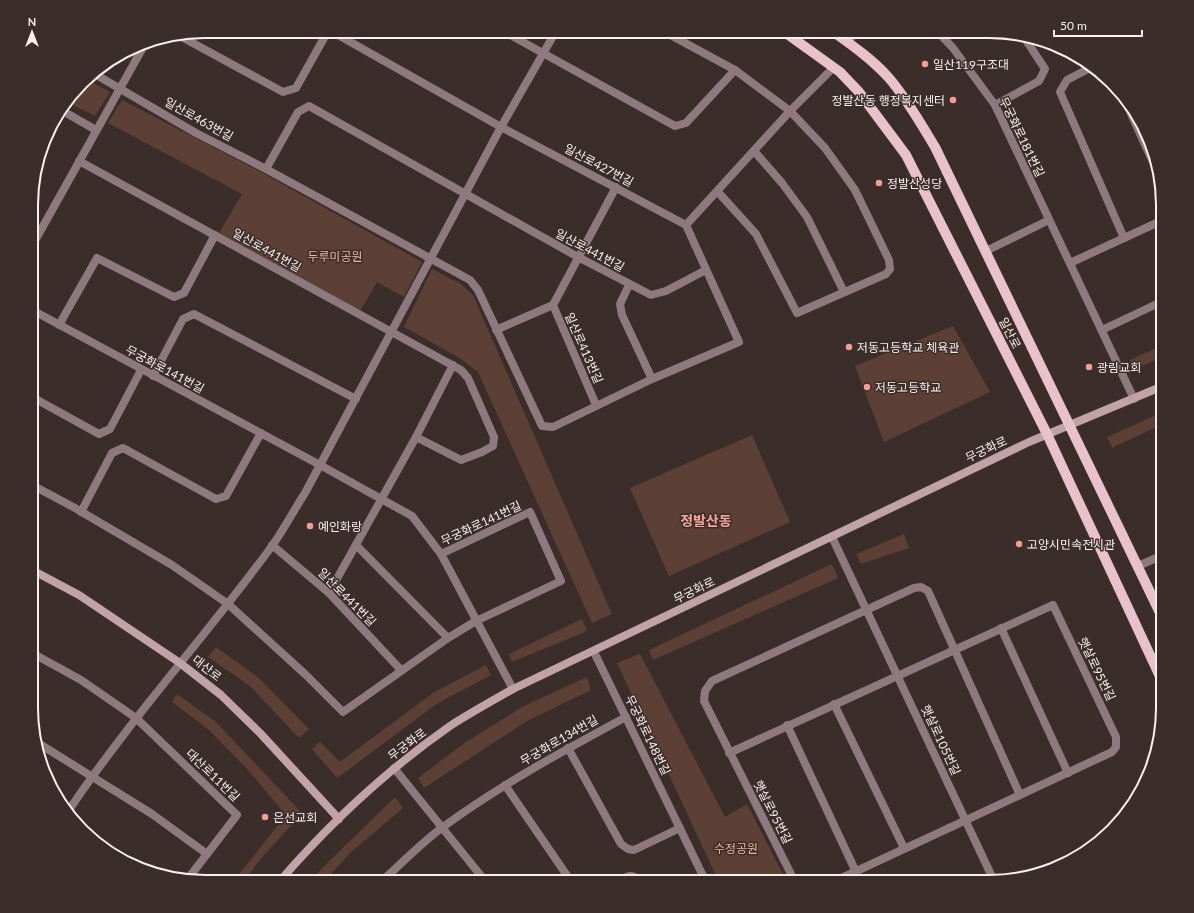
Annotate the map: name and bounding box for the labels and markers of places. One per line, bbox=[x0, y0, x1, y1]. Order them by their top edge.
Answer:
place label: 일산119구조대 bbox=[933, 57, 1009, 72]
marker: 일산119구조대 bbox=[920, 59, 930, 69]
place label: 정발산동 행정복지센터 bbox=[832, 93, 945, 108]
marker: 정발산동 행정복지센터 bbox=[948, 95, 958, 105]
place label: 정발산성당 bbox=[887, 176, 942, 191]
marker: 정발산성당 bbox=[874, 178, 884, 188]
place label: 저동고등학교 체육관 bbox=[857, 340, 959, 355]
marker: 저동고등학교 체육관 bbox=[844, 342, 854, 352]
place label: 광림교회 bbox=[1097, 360, 1141, 375]
marker: 광림교회 bbox=[1084, 362, 1094, 372]
place label: 저동고등학교 bbox=[875, 380, 941, 395]
marker: 저동고등학교 bbox=[862, 382, 872, 392]
place label: 예인화랑 bbox=[318, 519, 362, 534]
marker: 예인화랑 bbox=[305, 521, 315, 531]
place label: 고양시민속전시관 bbox=[1027, 537, 1115, 552]
marker: 고양시민속전시관 bbox=[1014, 539, 1024, 549]
place label: 은선교회 bbox=[273, 810, 317, 825]
marker: 은선교회 bbox=[260, 812, 270, 822]

